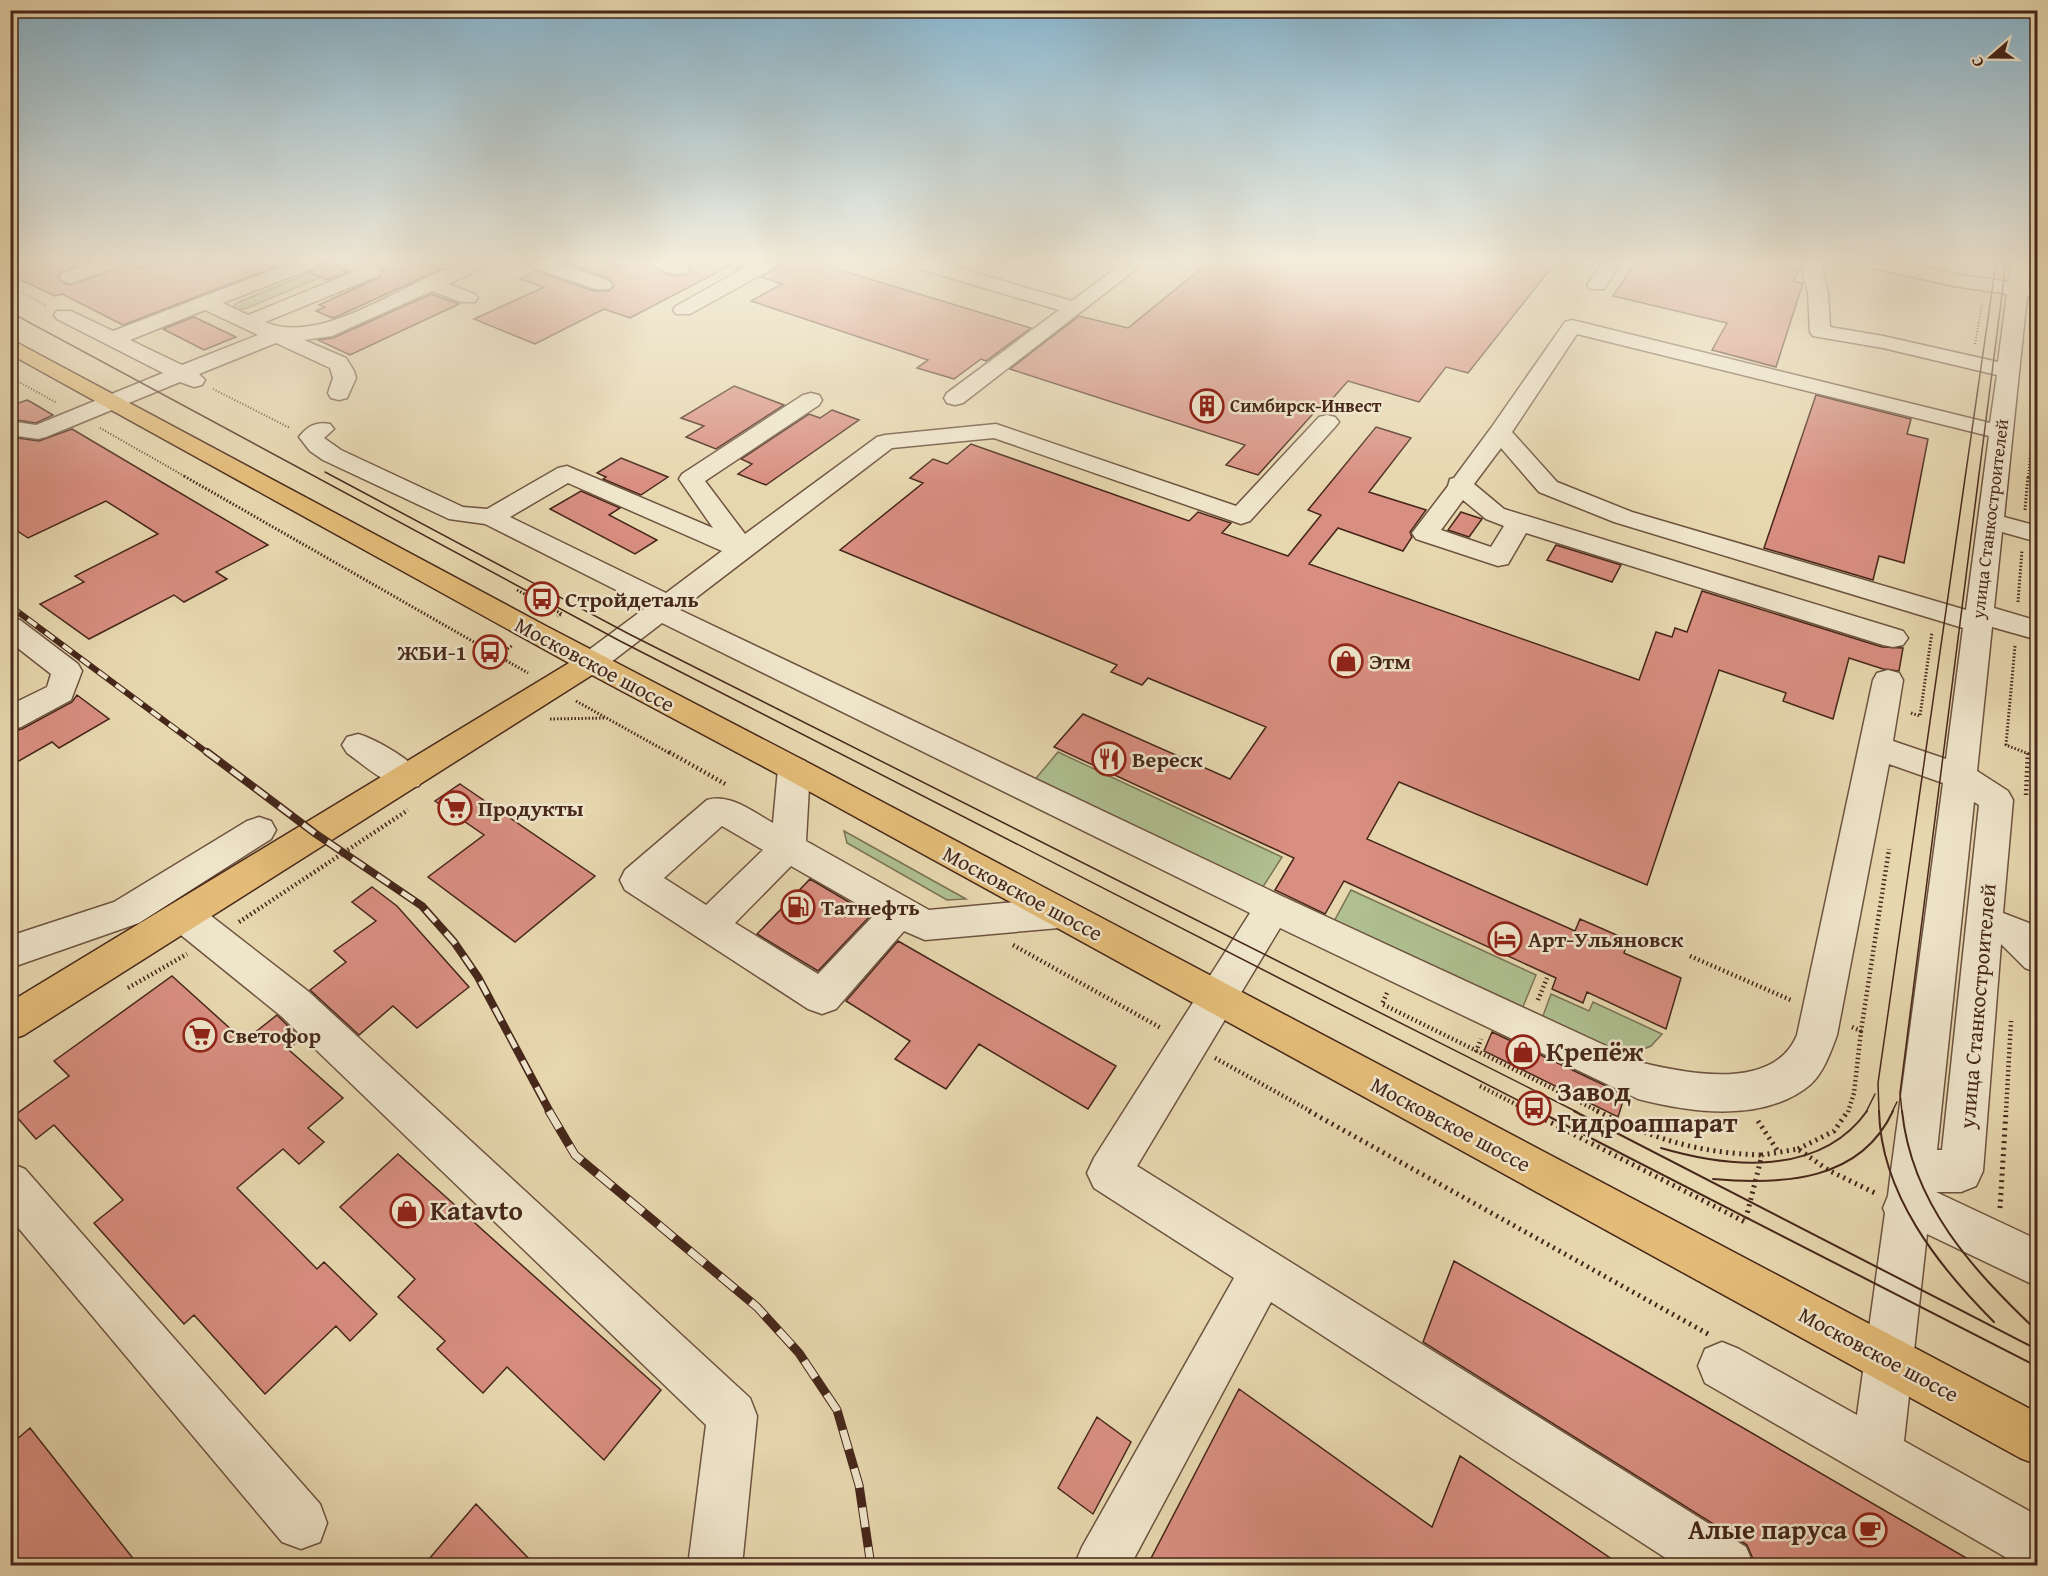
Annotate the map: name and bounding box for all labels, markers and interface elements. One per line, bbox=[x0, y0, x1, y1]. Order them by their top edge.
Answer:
north arrow bbox=[1961, 27, 2021, 87]
text: С bbox=[1964, 54, 1990, 70]
building icon: Симбирск-Инвест bbox=[1189, 388, 1225, 424]
place label: Симбирск-Инвест bbox=[1230, 392, 1382, 419]
street label: улица Станкостроителей bbox=[1964, 417, 2015, 621]
bus stop icon: Стройдеталь bbox=[524, 581, 560, 617]
place label: Стройдеталь bbox=[565, 583, 699, 615]
street label: Московское шоссе bbox=[509, 608, 681, 720]
bus stop icon: ЖБИ-1 bbox=[472, 634, 508, 670]
place label: ЖБИ-1 bbox=[396, 636, 467, 668]
shop icon: Этм bbox=[1328, 643, 1364, 679]
place label: Этм bbox=[1369, 645, 1411, 677]
restaurant icon: Вереск bbox=[1091, 741, 1127, 777]
place label: Вереск bbox=[1132, 743, 1203, 775]
supermarket icon: Продукты bbox=[437, 790, 473, 826]
place label: Продукты bbox=[478, 792, 584, 824]
street label: Московское шоссе bbox=[937, 837, 1109, 949]
street label: улица Станкостроителей bbox=[1950, 882, 2004, 1131]
fuel station icon: Татнефть bbox=[780, 889, 816, 925]
place label: Татнефть bbox=[821, 891, 920, 923]
hotel icon: Арт-Ульяновск bbox=[1487, 921, 1523, 957]
place label: Арт-Ульяновск bbox=[1528, 923, 1684, 955]
supermarket icon: Светофор bbox=[182, 1017, 218, 1053]
place label: Светофор bbox=[223, 1019, 321, 1051]
place label: Крепёж bbox=[1546, 1031, 1644, 1071]
shop icon: Крепёж bbox=[1505, 1034, 1541, 1070]
street label: Московское шоссе bbox=[1365, 1068, 1537, 1180]
place label: Завод Гидроаппарат bbox=[1557, 1071, 1738, 1142]
bus stop icon: Завод Гидроаппарат bbox=[1516, 1090, 1552, 1126]
place label: Katavto bbox=[430, 1190, 523, 1230]
shop icon: Katavto bbox=[389, 1193, 425, 1229]
street label: Московское шоссе bbox=[1793, 1298, 1965, 1410]
place label: Алые паруса bbox=[1688, 1509, 1847, 1549]
cafe icon: Алые паруса bbox=[1852, 1512, 1888, 1548]

